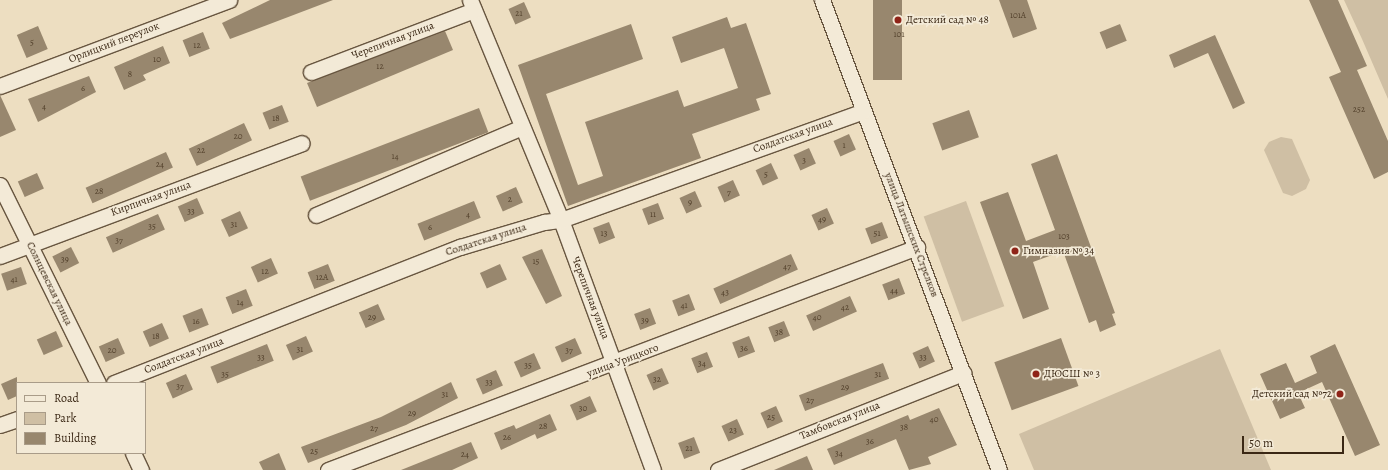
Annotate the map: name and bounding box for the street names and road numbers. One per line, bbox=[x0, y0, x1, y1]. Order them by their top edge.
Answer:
street label: Черепичная улица bbox=[350, 19, 436, 63]
street label: Орлицкий переулок bbox=[67, 20, 161, 66]
street label: Солдатская улица bbox=[751, 115, 835, 157]
street label: улица Латышских Стрелков bbox=[881, 171, 941, 299]
street label: Кирпичная улица bbox=[109, 178, 193, 220]
street label: Солдатская улица bbox=[444, 221, 528, 259]
street label: Солнцевская улица bbox=[23, 240, 75, 328]
street label: Черепичная улица bbox=[568, 255, 612, 341]
street label: Солдатская улица bbox=[142, 335, 226, 377]
street label: улица Урицкого bbox=[585, 341, 661, 381]
street label: Тамбовская улица bbox=[798, 399, 882, 443]

